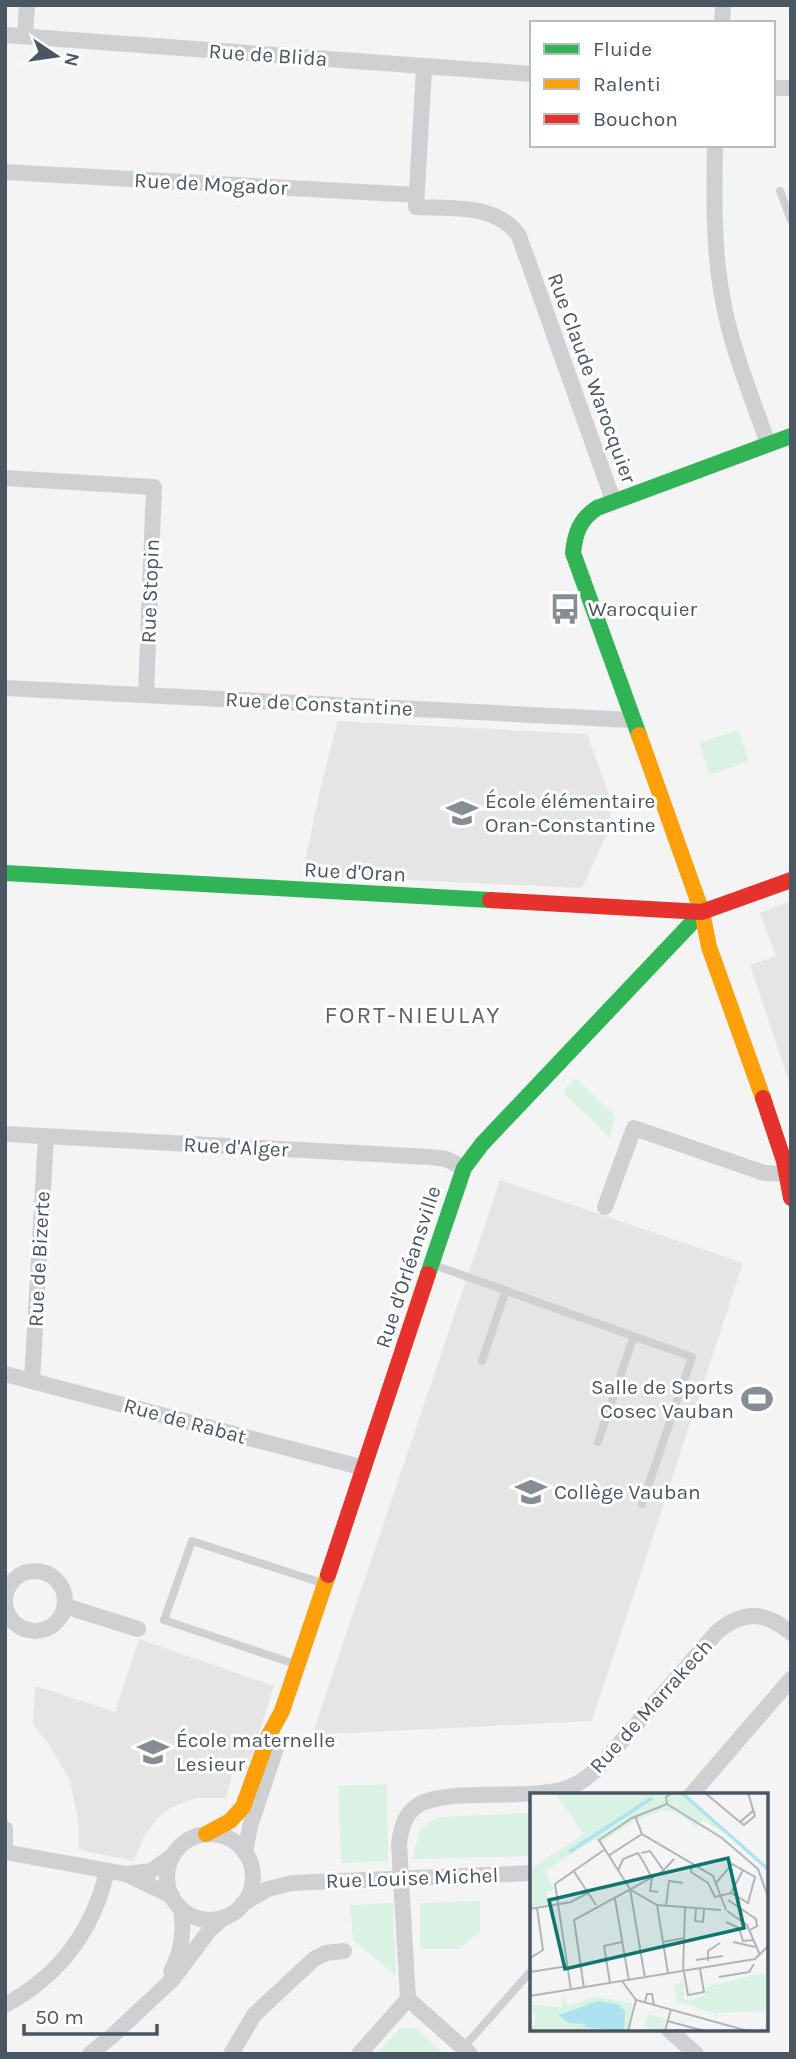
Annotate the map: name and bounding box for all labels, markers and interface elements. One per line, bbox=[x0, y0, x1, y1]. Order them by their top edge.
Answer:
north arrow bbox=[21, 21, 91, 91]
legend bbox=[530, 21, 775, 147]
text: Fluide bbox=[593, 37, 652, 61]
street label: Rue de Blida bbox=[208, 39, 328, 71]
text: N bbox=[59, 50, 84, 69]
text: Ralenti bbox=[593, 72, 661, 96]
text: Bouchon bbox=[593, 107, 678, 131]
street label: Rue de Mogador bbox=[134, 168, 289, 200]
street label: Rue Claude Warocquier bbox=[543, 270, 641, 487]
street label: Rue Stopin bbox=[136, 538, 164, 644]
bus stop icon: Warocquier bbox=[548, 592, 582, 626]
place label: Warocquier bbox=[588, 597, 698, 621]
street label: Rue de Constantine bbox=[225, 687, 413, 721]
place label: École élémentaire Oran-Constantine bbox=[485, 789, 656, 837]
school or university icon: École élémentaire Oran-Constantine bbox=[445, 796, 479, 830]
street label: Rue d'Oran bbox=[303, 857, 407, 887]
district label: FORT-NIEULAY bbox=[325, 1001, 501, 1029]
street label: Rue d'Alger bbox=[183, 1132, 289, 1162]
street label: Rue d'Orléansville bbox=[370, 1183, 446, 1351]
street label: Rue de Bizerte bbox=[23, 1191, 55, 1327]
place label: Salle de Sports Cosec Vauban bbox=[591, 1375, 734, 1423]
sports icon: Salle de Sports Cosec Vauban bbox=[740, 1382, 774, 1416]
street label: Rue de Rabat bbox=[121, 1393, 249, 1449]
school or university icon: Collège Vauban bbox=[514, 1475, 548, 1509]
place label: Collège Vauban bbox=[554, 1480, 701, 1504]
street label: Rue de Marrakech bbox=[585, 1634, 717, 1778]
place label: École maternelle Lesieur bbox=[176, 1728, 335, 1776]
school or university icon: École maternelle Lesieur bbox=[136, 1735, 170, 1769]
inset map bbox=[530, 1793, 768, 2031]
street label: Rue Louise Michel bbox=[325, 1863, 499, 1893]
scale bar bbox=[24, 1993, 158, 2037]
text: 50 m bbox=[35, 2005, 84, 2029]

